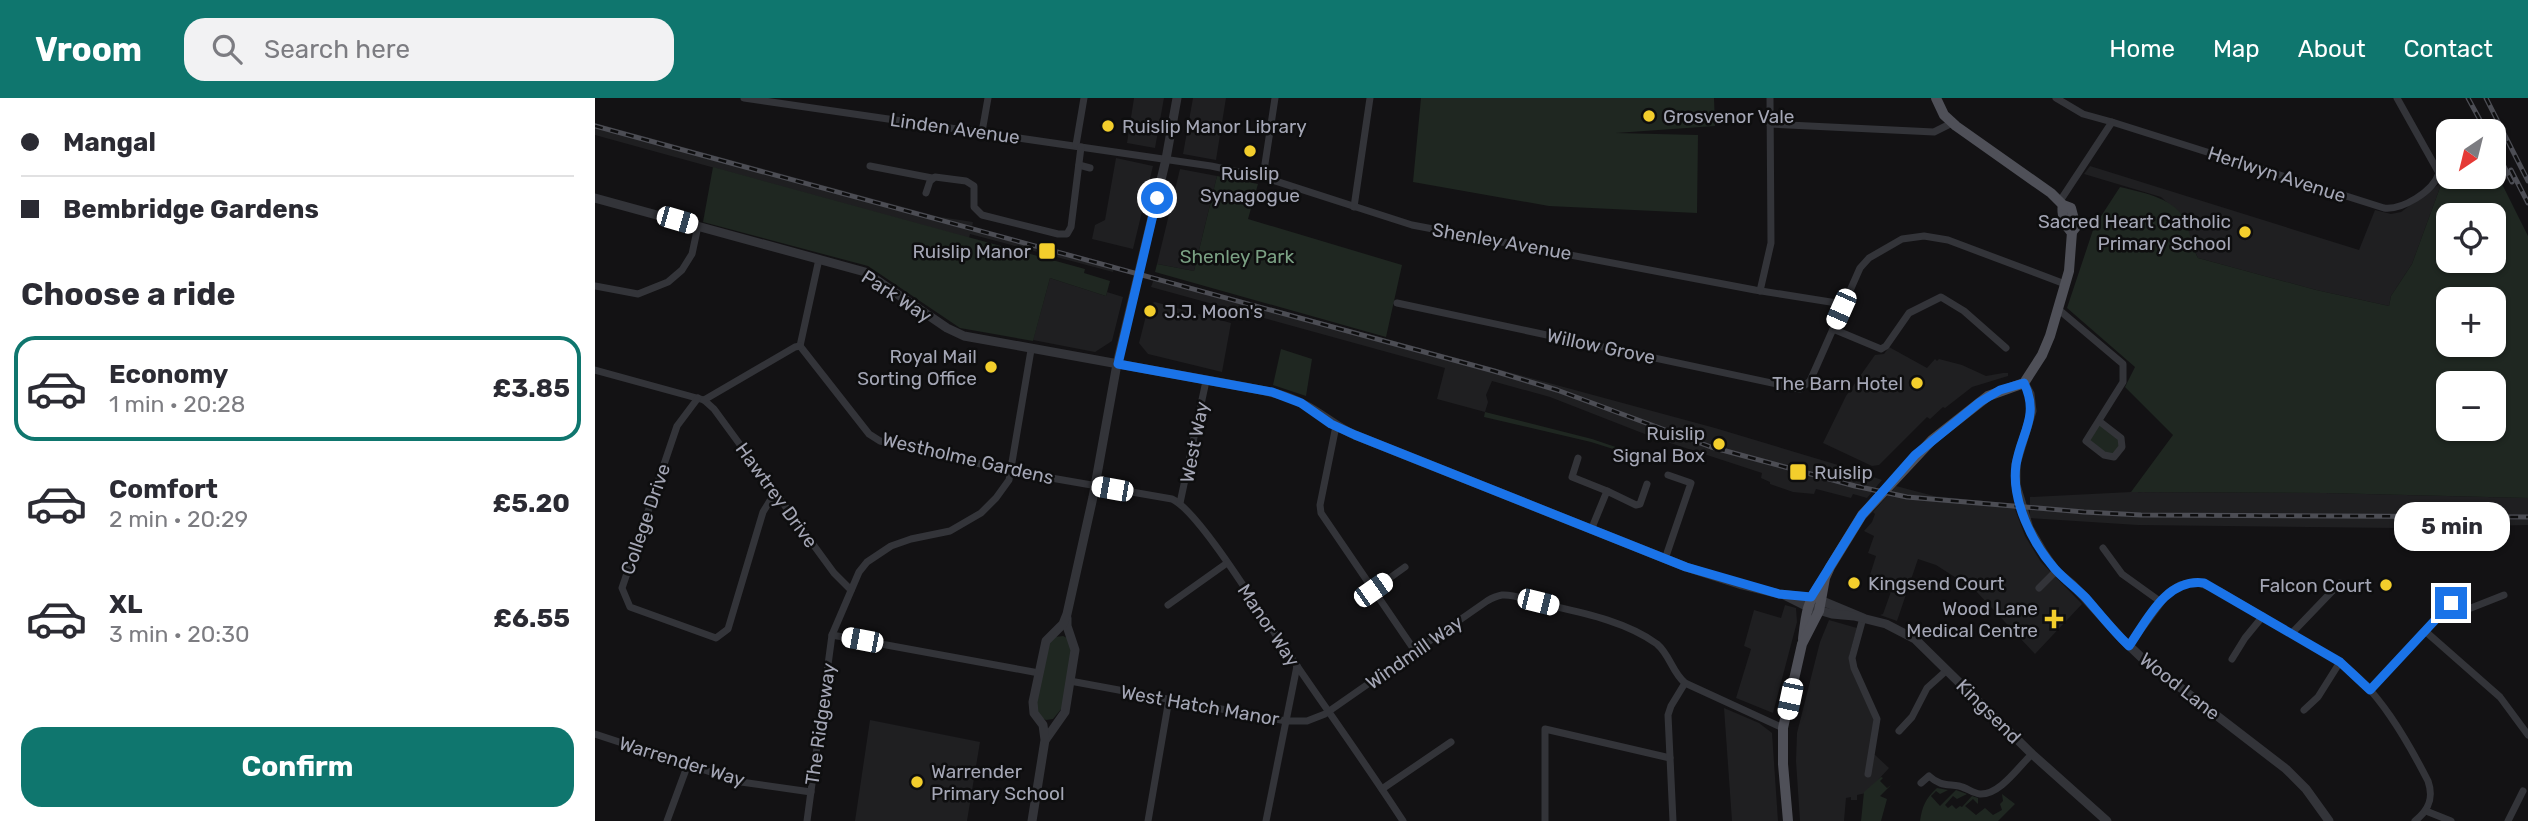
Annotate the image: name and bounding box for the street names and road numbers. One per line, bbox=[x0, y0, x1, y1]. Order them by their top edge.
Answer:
street label: Linden Avenue bbox=[888, 108, 1021, 149]
street label: Herlwyn Avenue bbox=[2205, 141, 2349, 208]
street label: Shenley Avenue bbox=[1430, 218, 1573, 265]
street label: Park Way bbox=[857, 265, 936, 328]
street label: Willow Grove bbox=[1544, 324, 1657, 369]
street label: West Way bbox=[1175, 399, 1214, 485]
street label: Westholme Gardens bbox=[880, 428, 1056, 489]
street label: Hawtrey Drive bbox=[731, 438, 822, 552]
street label: College Drive bbox=[616, 461, 675, 578]
street label: Manor Way bbox=[1233, 580, 1305, 671]
street label: Windmill Way bbox=[1361, 611, 1467, 694]
street label: Wood Lane bbox=[2135, 648, 2225, 725]
street label: The Ridgeway bbox=[801, 661, 840, 787]
street label: Kingsend bbox=[1952, 674, 2026, 748]
street label: West Hatch Manor bbox=[1119, 680, 1282, 731]
street label: Warrender Way bbox=[616, 731, 748, 792]

